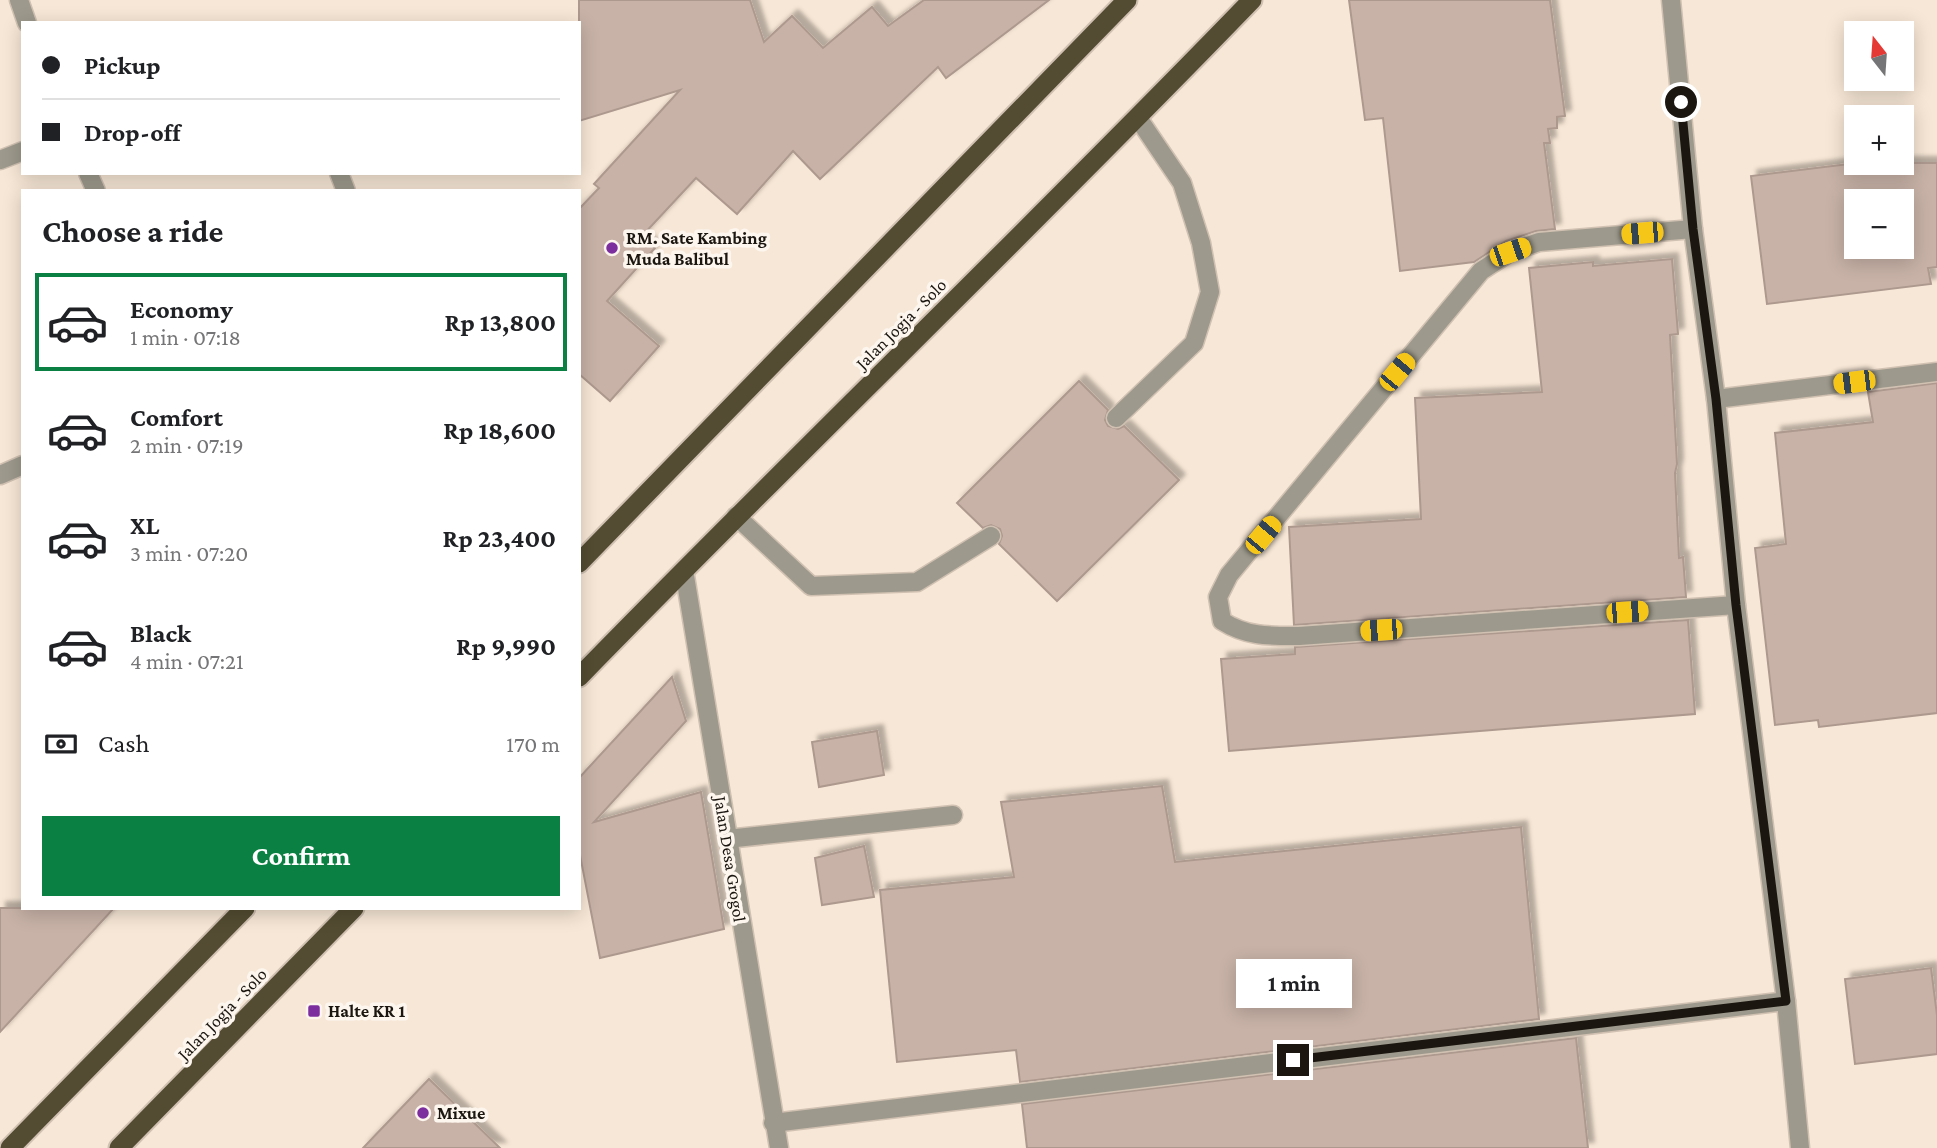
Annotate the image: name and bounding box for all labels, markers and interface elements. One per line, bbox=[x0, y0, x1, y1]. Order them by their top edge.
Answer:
north arrow bbox=[1844, 21, 1914, 91]
map controls bbox=[1844, 21, 1914, 259]
text: Pickup bbox=[84, 51, 161, 80]
route start bbox=[1665, 86, 1697, 118]
button: + bbox=[1844, 105, 1914, 175]
text: Drop-off bbox=[84, 118, 181, 147]
button: − bbox=[1844, 189, 1914, 259]
text: Choose a ride bbox=[42, 213, 223, 249]
car bbox=[1621, 221, 1664, 245]
place label: RM. Sate Kambing Muda Balibul bbox=[626, 228, 767, 269]
car bbox=[1487, 235, 1534, 269]
marker: RM. Sate Kambing Muda Balibul bbox=[604, 240, 620, 256]
street label: Jalan Jogja - Solo bbox=[850, 275, 951, 376]
icon: car bbox=[46, 291, 109, 354]
text: Economy bbox=[130, 295, 233, 324]
text: Rp 13,800 bbox=[445, 308, 556, 337]
text: 1 min · 07:18 bbox=[130, 324, 241, 350]
car bbox=[1376, 349, 1419, 395]
car bbox=[1832, 369, 1877, 395]
icon: car bbox=[46, 399, 109, 462]
text: Comfort bbox=[130, 403, 223, 432]
text: Rp 18,600 bbox=[443, 416, 556, 445]
text: 2 min · 07:19 bbox=[130, 432, 244, 458]
icon: car bbox=[46, 507, 109, 570]
text: XL bbox=[130, 511, 159, 540]
car bbox=[1242, 512, 1285, 558]
text: Rp 23,400 bbox=[443, 524, 556, 553]
text: 3 min · 07:20 bbox=[130, 540, 248, 566]
car bbox=[1606, 600, 1649, 624]
icon: car bbox=[46, 615, 109, 678]
car bbox=[1360, 618, 1403, 642]
text: Black bbox=[130, 619, 191, 648]
text: Rp 9,990 bbox=[456, 632, 556, 661]
text: 4 min · 07:21 bbox=[130, 648, 244, 674]
icon: cash bbox=[42, 725, 80, 763]
text: Cash bbox=[98, 729, 149, 758]
text: 170 m bbox=[506, 731, 560, 757]
street label: Jalan Desa Grogol bbox=[710, 793, 750, 924]
button: Confirm bbox=[42, 816, 560, 896]
callout: 1 min bbox=[1235, 958, 1351, 1007]
street label: Jalan Jogja - Solo bbox=[172, 964, 272, 1066]
text: 1 min bbox=[1268, 970, 1320, 996]
place label: Halte KR 1 bbox=[328, 1001, 405, 1021]
marker: Halte KR 1 bbox=[306, 1003, 322, 1019]
route end bbox=[1277, 1044, 1309, 1076]
place label: Mixue bbox=[437, 1103, 485, 1123]
marker: Mixue bbox=[415, 1105, 431, 1121]

